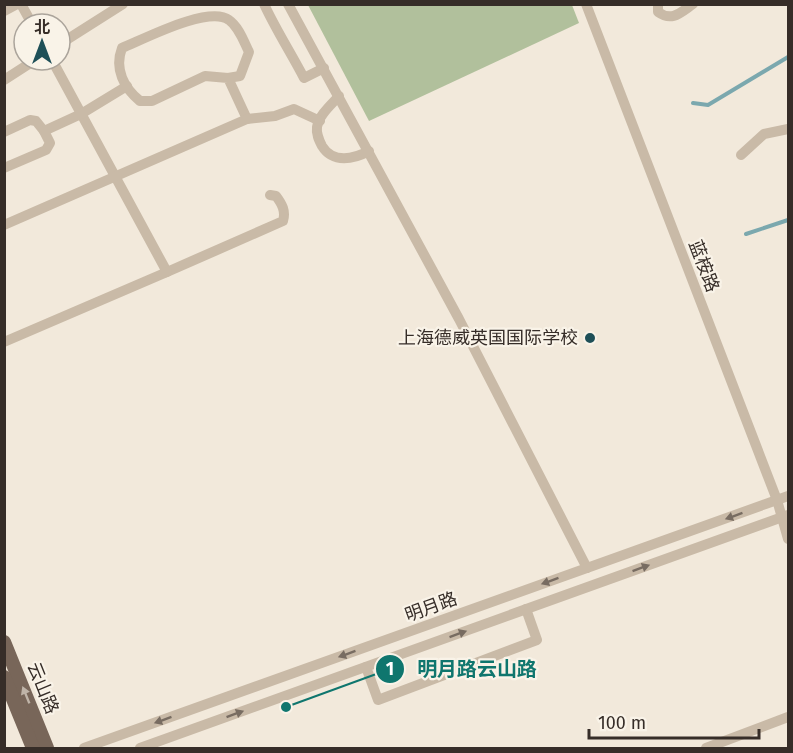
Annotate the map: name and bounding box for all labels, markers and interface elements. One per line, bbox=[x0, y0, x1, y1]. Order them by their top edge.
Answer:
north arrow bbox=[12, 12, 72, 72]
text: 北 bbox=[34, 18, 50, 37]
street label: 蓝桉路 bbox=[684, 237, 724, 295]
place label: 上海德威英国国际学校 bbox=[398, 327, 578, 349]
marker: 上海德威英国国际学校 bbox=[583, 331, 597, 345]
one-way arrow bbox=[724, 511, 742, 521]
one-way arrow bbox=[632, 563, 650, 573]
one-way arrow bbox=[541, 577, 559, 587]
street label: 明月路 bbox=[402, 587, 460, 627]
one-way arrow bbox=[449, 629, 467, 639]
one-way arrow bbox=[337, 650, 355, 660]
callout: 明月路云山路 bbox=[375, 650, 549, 688]
text: 明月路云山路 bbox=[417, 657, 537, 681]
text: 1 bbox=[386, 658, 394, 680]
street label: 云山路 bbox=[23, 659, 63, 717]
one-way arrow bbox=[21, 686, 30, 704]
scale bar bbox=[589, 702, 758, 740]
one-way arrow bbox=[226, 709, 244, 719]
text: 100 m bbox=[598, 712, 646, 734]
one-way arrow bbox=[154, 716, 172, 725]

